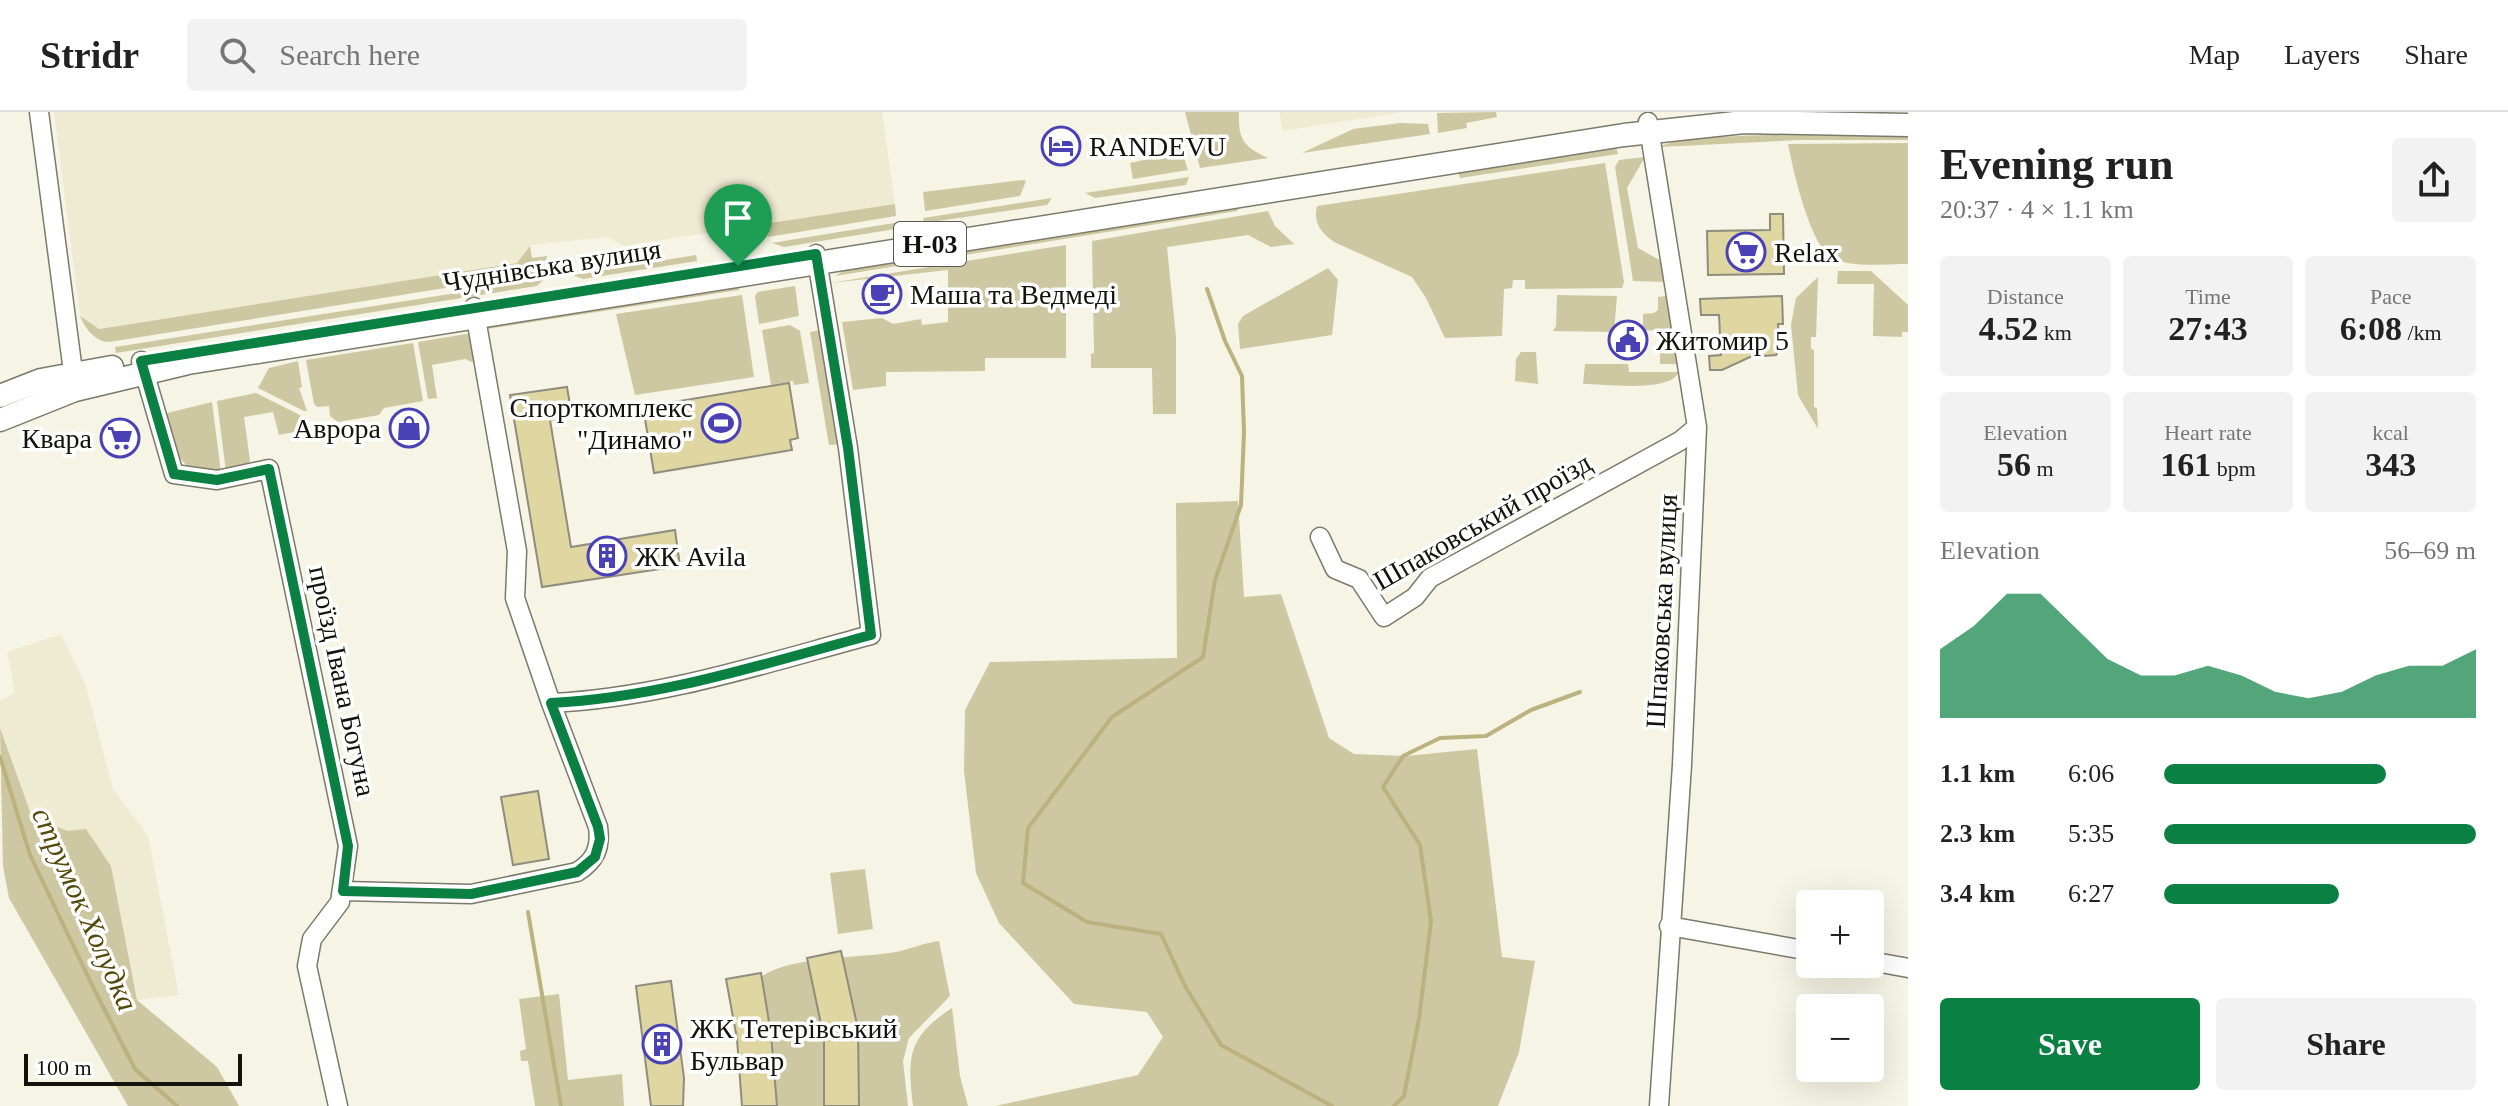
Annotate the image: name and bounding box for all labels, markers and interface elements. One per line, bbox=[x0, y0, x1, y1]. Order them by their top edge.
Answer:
search box bbox=[187, 19, 747, 91]
icon: search bbox=[215, 33, 259, 77]
text: Stridr bbox=[40, 34, 139, 76]
text: Search here bbox=[279, 38, 420, 71]
text: Map bbox=[2189, 39, 2240, 70]
text: Layers bbox=[2284, 39, 2360, 70]
text: Share bbox=[2404, 39, 2468, 70]
hotel icon: RANDEVU bbox=[1040, 125, 1082, 167]
place label: RANDEVU bbox=[1089, 131, 1226, 162]
button: share bbox=[2392, 138, 2476, 222]
text: Evening run bbox=[1940, 140, 2174, 189]
pin bbox=[704, 184, 772, 266]
text: 20:37 · 4 × 1.1 km bbox=[1940, 195, 2134, 224]
icon: arrive bbox=[716, 196, 760, 240]
road number: Н-03 bbox=[894, 222, 966, 266]
supermarket icon: Relax bbox=[1725, 231, 1767, 273]
street label: Чуднівська вулиця bbox=[441, 233, 663, 298]
place label: Relax bbox=[1774, 237, 1839, 268]
cafe icon: Маша та Ведмеді bbox=[861, 273, 903, 315]
place label: Маша та Ведмеді bbox=[910, 279, 1117, 310]
text: Distance bbox=[1987, 284, 2064, 309]
text: Time bbox=[2185, 284, 2231, 309]
text: Pace bbox=[2370, 284, 2411, 309]
text: 4.52 bbox=[1979, 310, 2038, 347]
text: 27:43 bbox=[2168, 310, 2248, 347]
text: 6:08 bbox=[2340, 310, 2402, 347]
public building icon: Житомир 5 bbox=[1607, 319, 1649, 361]
text: km bbox=[2038, 320, 2072, 345]
text: /km bbox=[2402, 320, 2442, 345]
place label: Житомир 5 bbox=[1656, 325, 1789, 356]
place label: Спорткомплекс "Динамо" bbox=[509, 392, 693, 455]
sports icon: Спорткомплекс "Динамо" bbox=[700, 402, 742, 444]
shop icon: Аврора bbox=[388, 407, 430, 449]
place label: Аврора bbox=[293, 413, 382, 444]
supermarket icon: Квара bbox=[99, 417, 141, 459]
text: Elevation bbox=[1983, 420, 2067, 445]
text: Heart rate bbox=[2164, 420, 2252, 445]
text: kcal bbox=[2372, 420, 2409, 445]
place label: Квара bbox=[22, 423, 93, 454]
street label: Шпаковський проїзд bbox=[1368, 446, 1597, 596]
text: 56 bbox=[1997, 446, 2031, 483]
text: 161 bbox=[2160, 446, 2211, 483]
text: 343 bbox=[2365, 446, 2416, 483]
text: m bbox=[2031, 456, 2054, 481]
text: bpm bbox=[2211, 456, 2256, 481]
street label: Шпаковська вулиця bbox=[1640, 493, 1683, 729]
building icon: ЖК Avila bbox=[586, 535, 628, 577]
text: Elevation bbox=[1940, 536, 2040, 565]
text: 56–69 m bbox=[2384, 536, 2476, 565]
place label: ЖК Avila bbox=[635, 541, 746, 572]
street label: проїзд Івана Богуна bbox=[303, 563, 382, 800]
text: 1.1 km bbox=[1940, 759, 2015, 788]
text: 6:06 bbox=[2068, 759, 2114, 788]
water label: струмок Холудка bbox=[26, 802, 145, 1016]
text: 2.3 km bbox=[1940, 819, 2015, 848]
text: 5:35 bbox=[2068, 819, 2114, 848]
text: 3.4 km bbox=[1940, 879, 2015, 908]
text: 6:27 bbox=[2068, 879, 2114, 908]
map controls bbox=[1796, 890, 1884, 1082]
button: + bbox=[1796, 890, 1884, 978]
button: − bbox=[1796, 994, 1884, 1082]
button: Save bbox=[1940, 998, 2200, 1090]
button: Share bbox=[2216, 998, 2476, 1090]
place label: ЖК Тетерівський Бульвар bbox=[690, 1013, 898, 1076]
building icon: ЖК Тетерівський Бульвар bbox=[641, 1023, 683, 1065]
scale bar bbox=[24, 1050, 242, 1086]
text: 100 m bbox=[36, 1055, 92, 1080]

